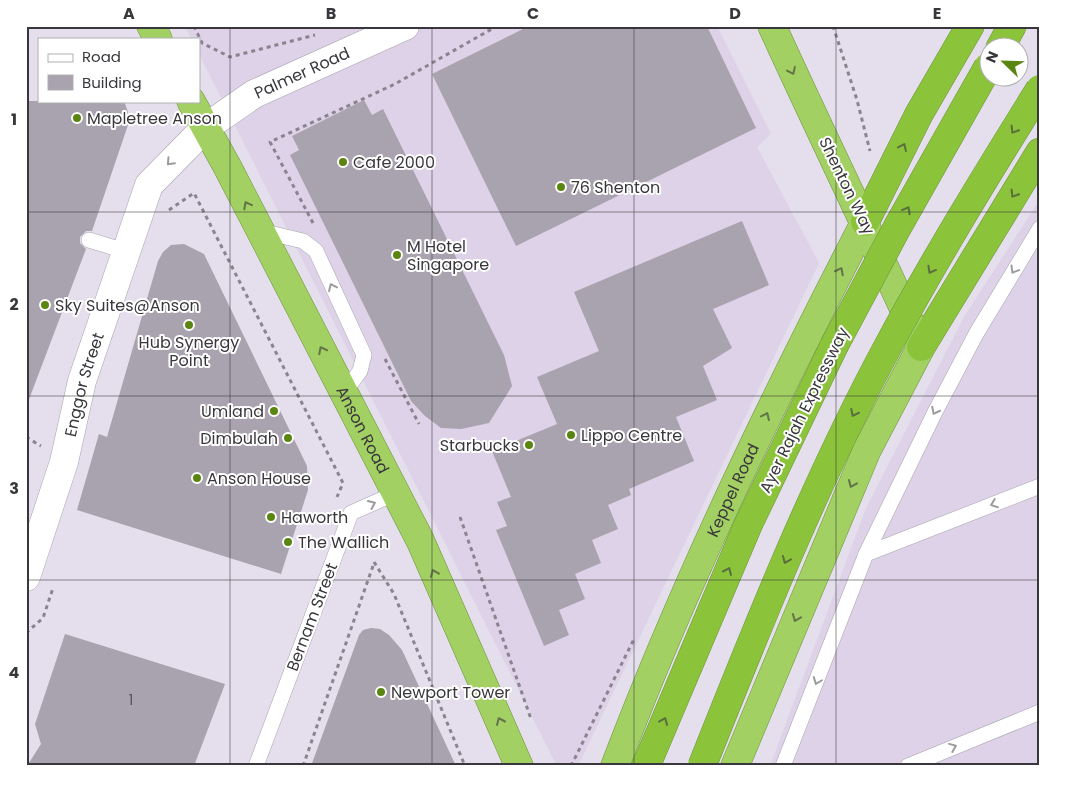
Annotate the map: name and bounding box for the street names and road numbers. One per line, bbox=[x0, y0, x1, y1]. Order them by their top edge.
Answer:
street label: Palmer Road bbox=[250, 41, 353, 104]
street label: Shenton Way bbox=[813, 133, 881, 239]
street label: Ayer Rajah Expressway bbox=[754, 323, 854, 497]
street label: Enggor Street bbox=[58, 329, 109, 439]
street label: Anson Road bbox=[331, 382, 395, 478]
street label: Keppel Road bbox=[701, 439, 764, 541]
street label: Bernam Street bbox=[281, 559, 343, 675]

